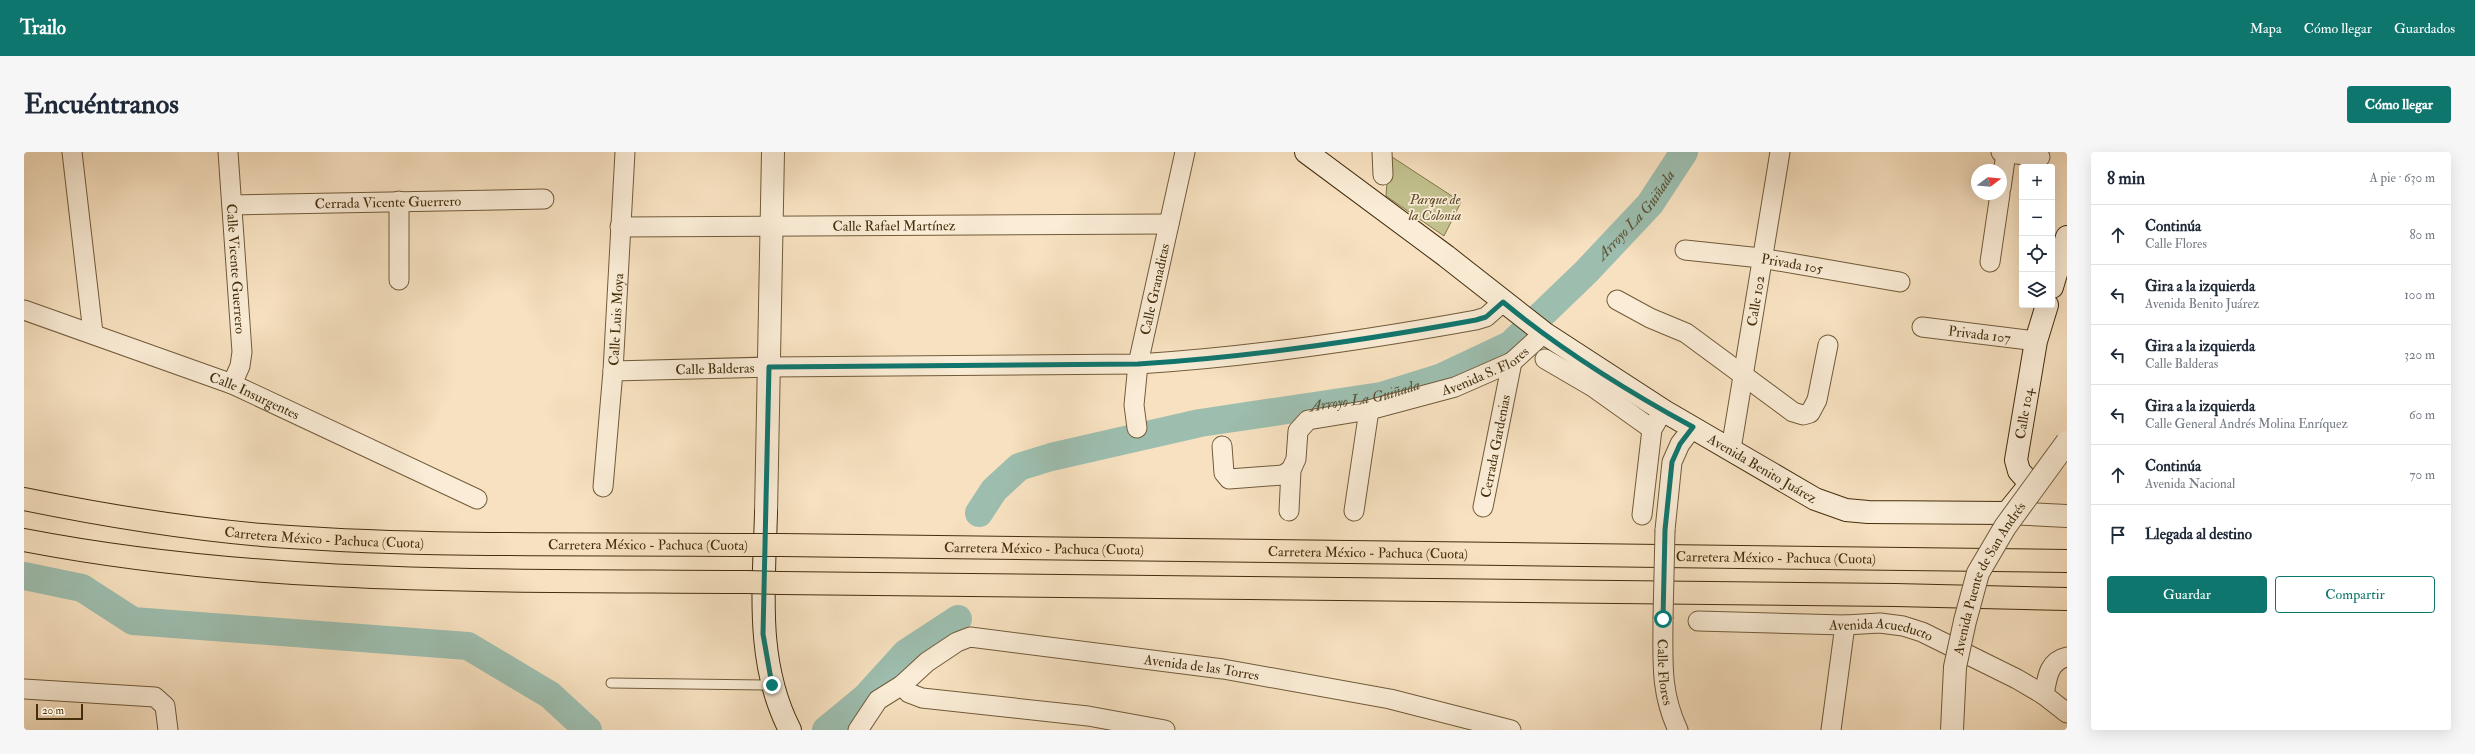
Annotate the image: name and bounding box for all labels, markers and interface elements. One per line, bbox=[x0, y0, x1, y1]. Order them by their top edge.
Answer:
text: Trailo bbox=[20, 16, 66, 40]
text: Mapa bbox=[2250, 20, 2282, 37]
text: Cómo llegar bbox=[2304, 20, 2372, 37]
text: Guardados bbox=[2394, 20, 2455, 37]
button: Cómo llegar bbox=[2347, 86, 2451, 123]
text: Encuéntranos bbox=[24, 87, 179, 122]
north arrow bbox=[1971, 164, 2007, 200]
map controls bbox=[2019, 164, 2055, 308]
button: + bbox=[2019, 164, 2055, 200]
water label: Arroyo La Guiñada bbox=[1591, 167, 1679, 266]
text: 8 min bbox=[2107, 168, 2145, 189]
text: A pie · 630 m bbox=[2370, 170, 2435, 186]
park label: Parque de la Colonia bbox=[1408, 191, 1462, 224]
street label: Cerrada Vicente Guerrero bbox=[315, 192, 462, 212]
button: − bbox=[2019, 200, 2055, 236]
street label: Calle Vicente Guerrero bbox=[223, 203, 249, 335]
street label: Calle Rafael Martínez bbox=[832, 217, 956, 234]
text: Continúa bbox=[2145, 217, 2201, 236]
icon: ahead bbox=[2107, 224, 2129, 246]
text: 80 m bbox=[2409, 227, 2435, 243]
button: locate bbox=[2019, 236, 2055, 272]
text: Calle Flores bbox=[2145, 236, 2207, 252]
street label: Calle Granaditas bbox=[1136, 242, 1173, 337]
street label: Privada 105 bbox=[1760, 250, 1825, 277]
button: layers bbox=[2019, 272, 2055, 308]
street label: Calle Luis Moya bbox=[605, 273, 628, 366]
street label: Calle 102 bbox=[1743, 274, 1768, 328]
text: Gira a la izquierda bbox=[2145, 277, 2255, 296]
icon: left bbox=[2107, 284, 2129, 306]
text: 100 m bbox=[2404, 287, 2435, 303]
text: Avenida Benito Juárez bbox=[2145, 296, 2259, 312]
street label: Privada 107 bbox=[1947, 322, 2012, 346]
text: Gira a la izquierda bbox=[2145, 337, 2255, 356]
street label: Avenida S. Flores bbox=[1439, 343, 1532, 399]
icon: left bbox=[2107, 344, 2129, 366]
text: 320 m bbox=[2404, 347, 2435, 363]
text: Calle Balderas bbox=[2145, 356, 2218, 372]
street label: Calle Balderas bbox=[675, 359, 755, 378]
street label: Calle Insurgentes bbox=[207, 368, 303, 423]
water label: Arroyo La Guiñada bbox=[1307, 375, 1422, 416]
street label: Calle 104 bbox=[2011, 385, 2037, 440]
street label: Cerrada Gardenias bbox=[1477, 393, 1514, 499]
text: Gira a la izquierda bbox=[2145, 397, 2255, 416]
icon: left bbox=[2107, 404, 2129, 426]
text: 60 m bbox=[2409, 407, 2435, 423]
text: Calle General Andrés Molina Enríquez bbox=[2145, 416, 2348, 432]
street label: Avenida Benito Juárez bbox=[1704, 429, 1820, 507]
text: Continúa bbox=[2145, 457, 2201, 476]
icon: ahead bbox=[2107, 464, 2129, 486]
text: 70 m bbox=[2410, 467, 2435, 483]
text: Avenida Nacional bbox=[2145, 476, 2235, 492]
street label: Avenida Puente de San Andrés bbox=[1949, 498, 2029, 658]
street label: Carretera México - Pachuca (Cuota) bbox=[224, 523, 424, 551]
icon: arrive bbox=[2107, 524, 2129, 546]
text: Llegada al destino bbox=[2145, 525, 2252, 544]
street label: Carretera México - Pachuca (Cuota) bbox=[548, 536, 748, 553]
street label: Carretera México - Pachuca (Cuota) bbox=[944, 539, 1144, 558]
street label: Carretera México - Pachuca (Cuota) bbox=[1268, 543, 1468, 562]
street label: Carretera México - Pachuca (Cuota) bbox=[1676, 548, 1876, 567]
button: Guardar bbox=[2107, 576, 2267, 613]
button: Compartir bbox=[2275, 576, 2435, 613]
route start bbox=[1654, 610, 1672, 628]
street label: Avenida Acueducto bbox=[1828, 614, 1936, 645]
street label: Calle Flores bbox=[1654, 639, 1677, 707]
street label: Avenida de las Torres bbox=[1142, 650, 1261, 684]
route end bbox=[763, 676, 781, 694]
scale bar bbox=[36, 702, 83, 721]
text: 20 m bbox=[42, 704, 64, 717]

